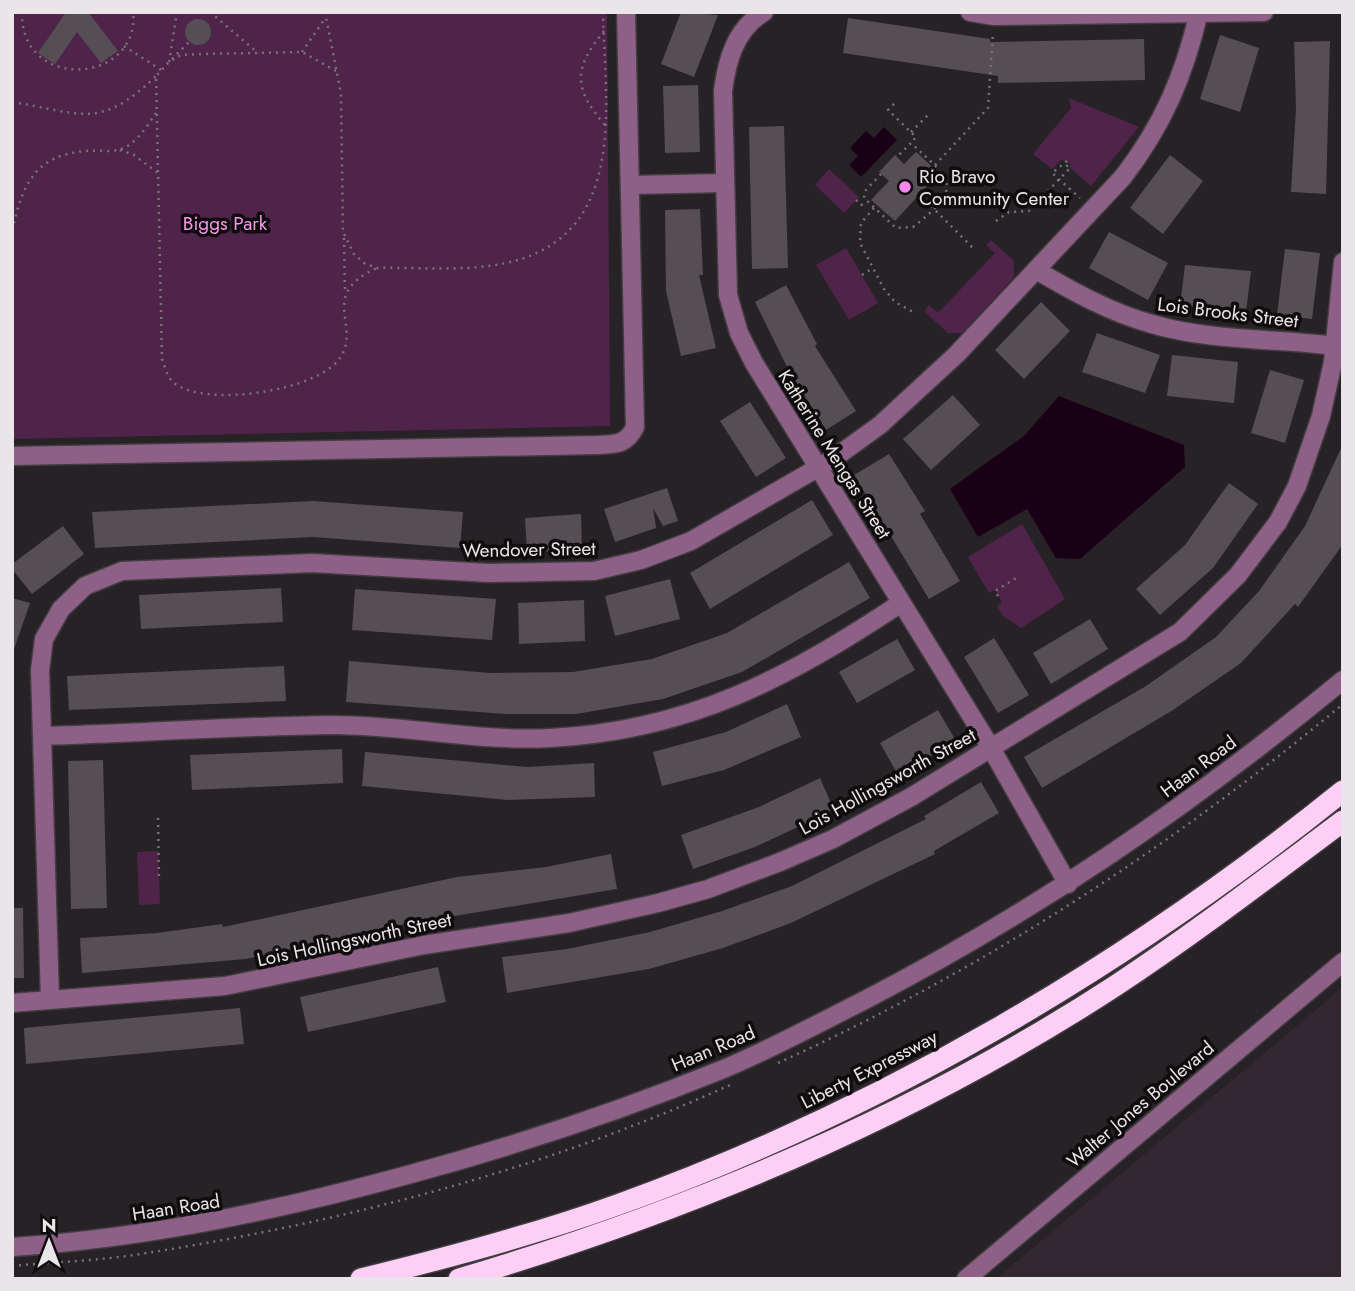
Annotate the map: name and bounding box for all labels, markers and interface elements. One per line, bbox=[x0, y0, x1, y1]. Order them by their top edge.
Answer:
place label: Rio Bravo Community Center bbox=[919, 163, 1070, 212]
marker: Rio Bravo Community Center bbox=[897, 179, 913, 195]
park label: Biggs Park bbox=[183, 210, 268, 237]
street label: Lois Brooks Street bbox=[1156, 290, 1300, 335]
street label: Katherine Mengas Street bbox=[771, 364, 898, 544]
street label: Wendover Street bbox=[462, 535, 596, 564]
street label: Lois Hollingsworth Street bbox=[794, 721, 981, 841]
street label: Haan Road bbox=[1155, 729, 1242, 804]
street label: Lois Hollingsworth Street bbox=[254, 906, 454, 973]
street label: Haan Road bbox=[667, 1019, 759, 1078]
street label: Liberty Expressway bbox=[796, 1023, 943, 1116]
street label: Walter Jones Boulevard bbox=[1061, 1035, 1220, 1174]
street label: Haan Road bbox=[130, 1187, 222, 1228]
north arrow bbox=[14, 1207, 84, 1277]
text: N bbox=[41, 1212, 57, 1239]

